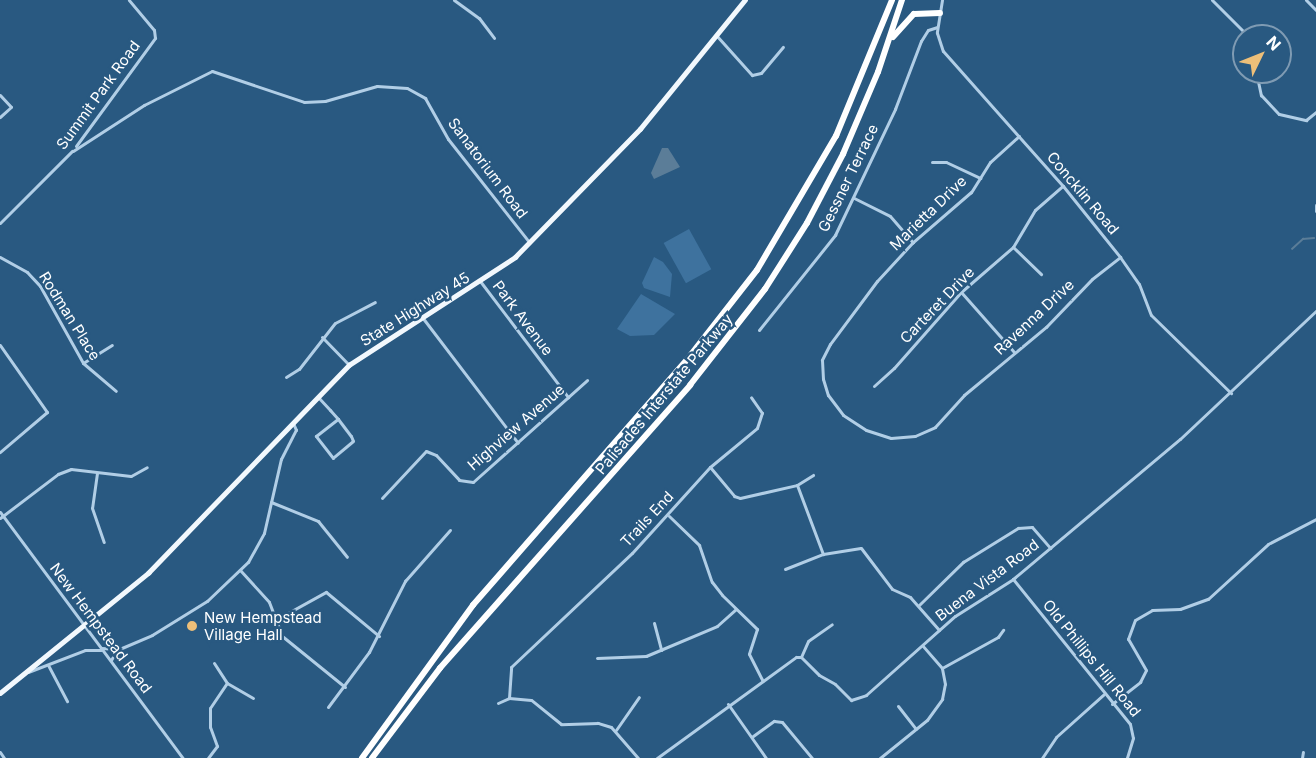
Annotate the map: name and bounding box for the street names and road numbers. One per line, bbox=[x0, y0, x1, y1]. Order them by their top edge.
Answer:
street label: Summit Park Road bbox=[52, 37, 144, 153]
street label: Sanatorium Road bbox=[444, 114, 532, 222]
street label: Gessner Terrace bbox=[814, 121, 882, 235]
street label: Concklin Road bbox=[1043, 148, 1123, 238]
street label: Marietta Drive bbox=[886, 172, 970, 254]
street label: Carteret Drive bbox=[896, 263, 978, 347]
street label: Rodman Place bbox=[36, 268, 104, 364]
street label: State Highway 45 bbox=[357, 268, 473, 350]
street label: Ravenna Drive bbox=[990, 276, 1078, 358]
street label: Park Avenue bbox=[489, 277, 557, 359]
street label: Palisades Interstate Parkway bbox=[592, 310, 736, 478]
street label: Highview Avenue bbox=[464, 380, 568, 474]
street label: Trails End bbox=[617, 487, 677, 551]
street label: Buena Vista Road bbox=[932, 535, 1042, 625]
street label: New Hempstead Road bbox=[46, 559, 156, 697]
street label: Old Phillips Hill Road bbox=[1039, 596, 1145, 720]

